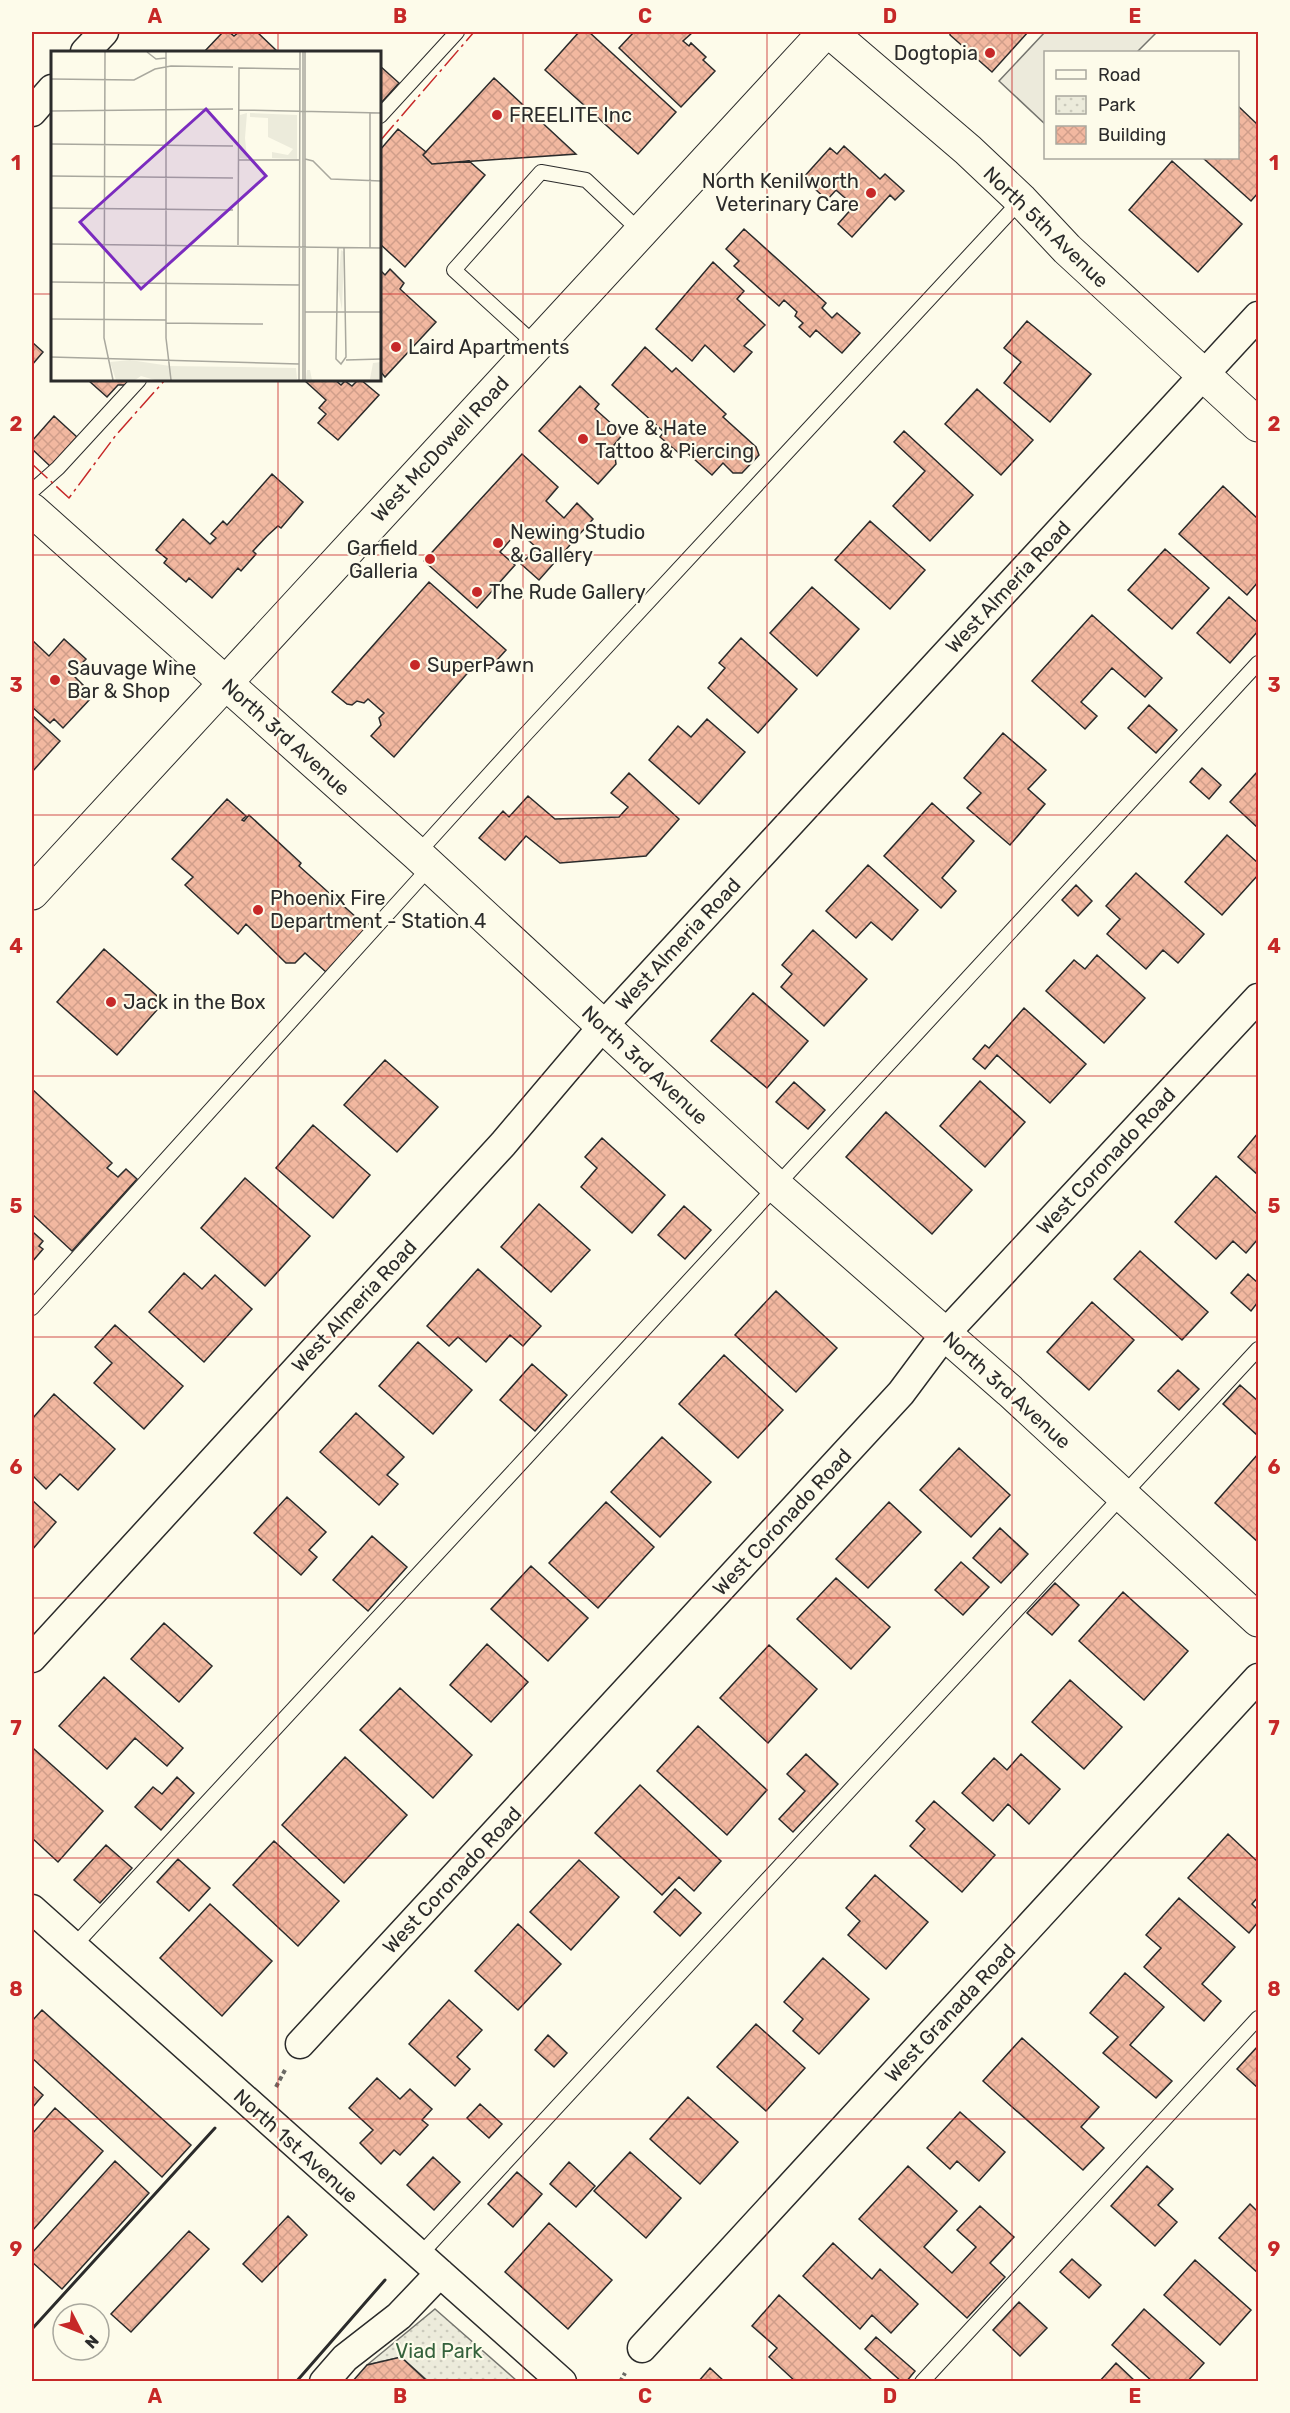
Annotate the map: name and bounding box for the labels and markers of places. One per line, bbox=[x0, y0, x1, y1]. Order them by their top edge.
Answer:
place label: Dogtopia bbox=[894, 41, 978, 65]
marker: Dogtopia bbox=[983, 46, 997, 60]
place label: FREELITE Inc bbox=[509, 103, 632, 127]
marker: FREELITE Inc bbox=[490, 108, 504, 122]
place label: North Kenilworth Veterinary Care bbox=[702, 169, 859, 216]
marker: North Kenilworth Veterinary Care bbox=[864, 186, 878, 200]
place label: Laird Apartments bbox=[408, 335, 570, 359]
marker: Laird Apartments bbox=[389, 340, 403, 354]
place label: Love & Hate Tattoo & Piercing bbox=[595, 416, 754, 463]
marker: Love & Hate Tattoo & Piercing bbox=[576, 432, 590, 446]
place label: Newing Studio & Gallery bbox=[510, 520, 645, 567]
place label: Garfield Galleria bbox=[347, 536, 418, 583]
marker: Newing Studio & Gallery bbox=[491, 536, 505, 550]
marker: Garfield Galleria bbox=[423, 552, 437, 566]
place label: The Rude Gallery bbox=[489, 580, 646, 604]
marker: The Rude Gallery bbox=[470, 585, 484, 599]
place label: SuperPawn bbox=[427, 653, 534, 677]
place label: Sauvage Wine Bar & Shop bbox=[67, 656, 196, 703]
marker: SuperPawn bbox=[408, 658, 422, 672]
marker: Sauvage Wine Bar & Shop bbox=[48, 673, 62, 687]
place label: Phoenix Fire Department - Station 4 bbox=[270, 886, 486, 933]
marker: Phoenix Fire Department - Station 4 bbox=[251, 903, 265, 917]
place label: Jack in the Box bbox=[123, 990, 266, 1014]
marker: Jack in the Box bbox=[104, 995, 118, 1009]

